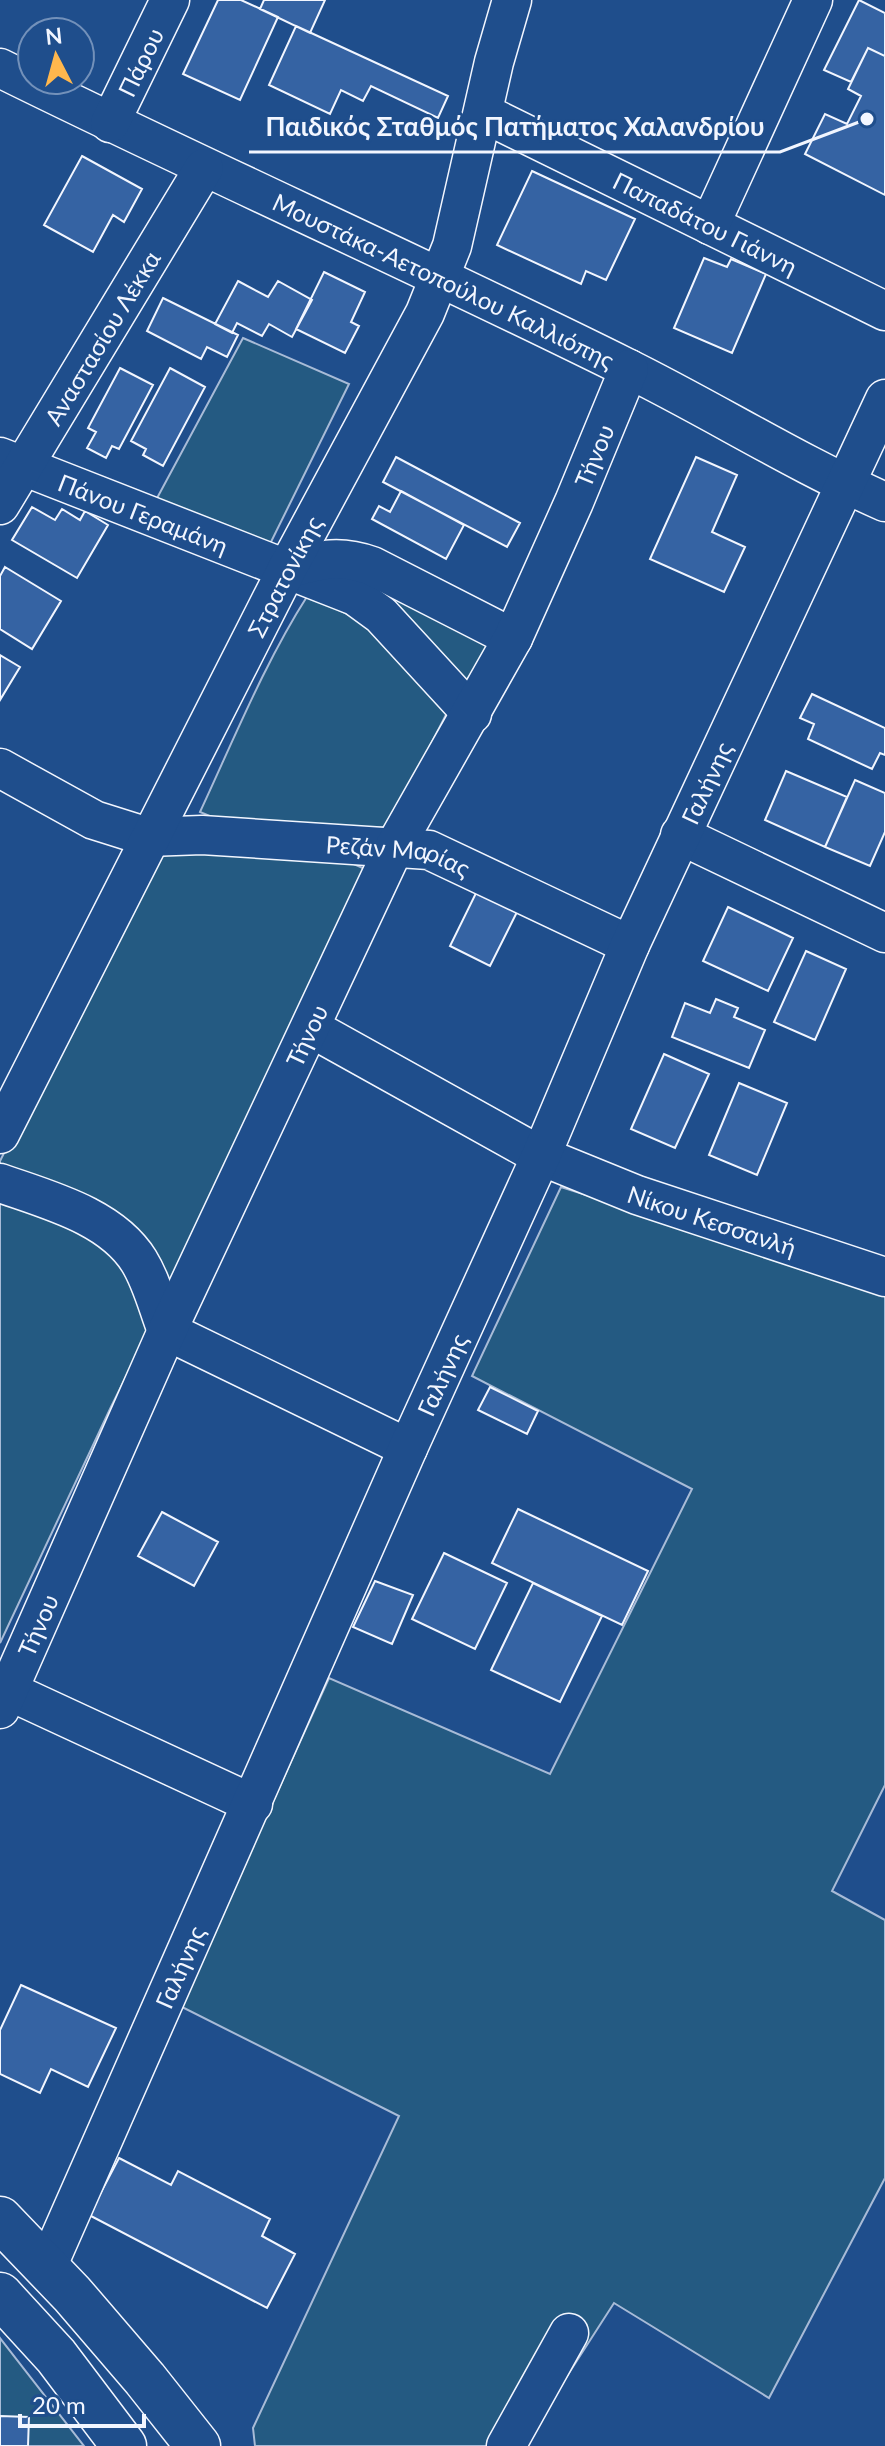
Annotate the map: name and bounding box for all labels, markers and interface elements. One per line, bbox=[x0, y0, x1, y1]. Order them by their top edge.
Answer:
north arrow bbox=[16, 16, 96, 96]
text: N bbox=[44, 21, 64, 50]
street label: Πάρου bbox=[111, 23, 169, 101]
callout: Παιδικός Σταθμός Πατήματος Χαλανδρίου bbox=[249, 102, 780, 152]
text: Παιδικός Σταθμός Πατήματος Χαλανδρίου bbox=[265, 110, 765, 142]
street label: Παπαδάτου Γιάννη bbox=[609, 165, 802, 280]
street label: Μουστάκα-Αετοπούλου Καλλιόπης bbox=[268, 186, 619, 374]
street label: Αναστασίου Λέκκα bbox=[38, 244, 166, 430]
street label: Τήνου bbox=[568, 420, 619, 491]
street label: Πάνου Γεραμάνη bbox=[54, 467, 232, 559]
street label: Στρατονίκης bbox=[241, 511, 327, 641]
street label: Γαλήνης bbox=[674, 737, 737, 828]
street label: Ρεζάν Μαρίας bbox=[325, 829, 475, 882]
street label: Τήνου bbox=[279, 1000, 333, 1071]
street label: Νίκου Κεσσανλή bbox=[624, 1178, 800, 1261]
street label: Γαλήνης bbox=[410, 1329, 473, 1420]
street label: Τήνου bbox=[11, 1589, 64, 1661]
street label: Γαλήνης bbox=[148, 1921, 210, 2013]
scale bar bbox=[20, 2378, 144, 2428]
text: 20 m bbox=[32, 2390, 86, 2419]

